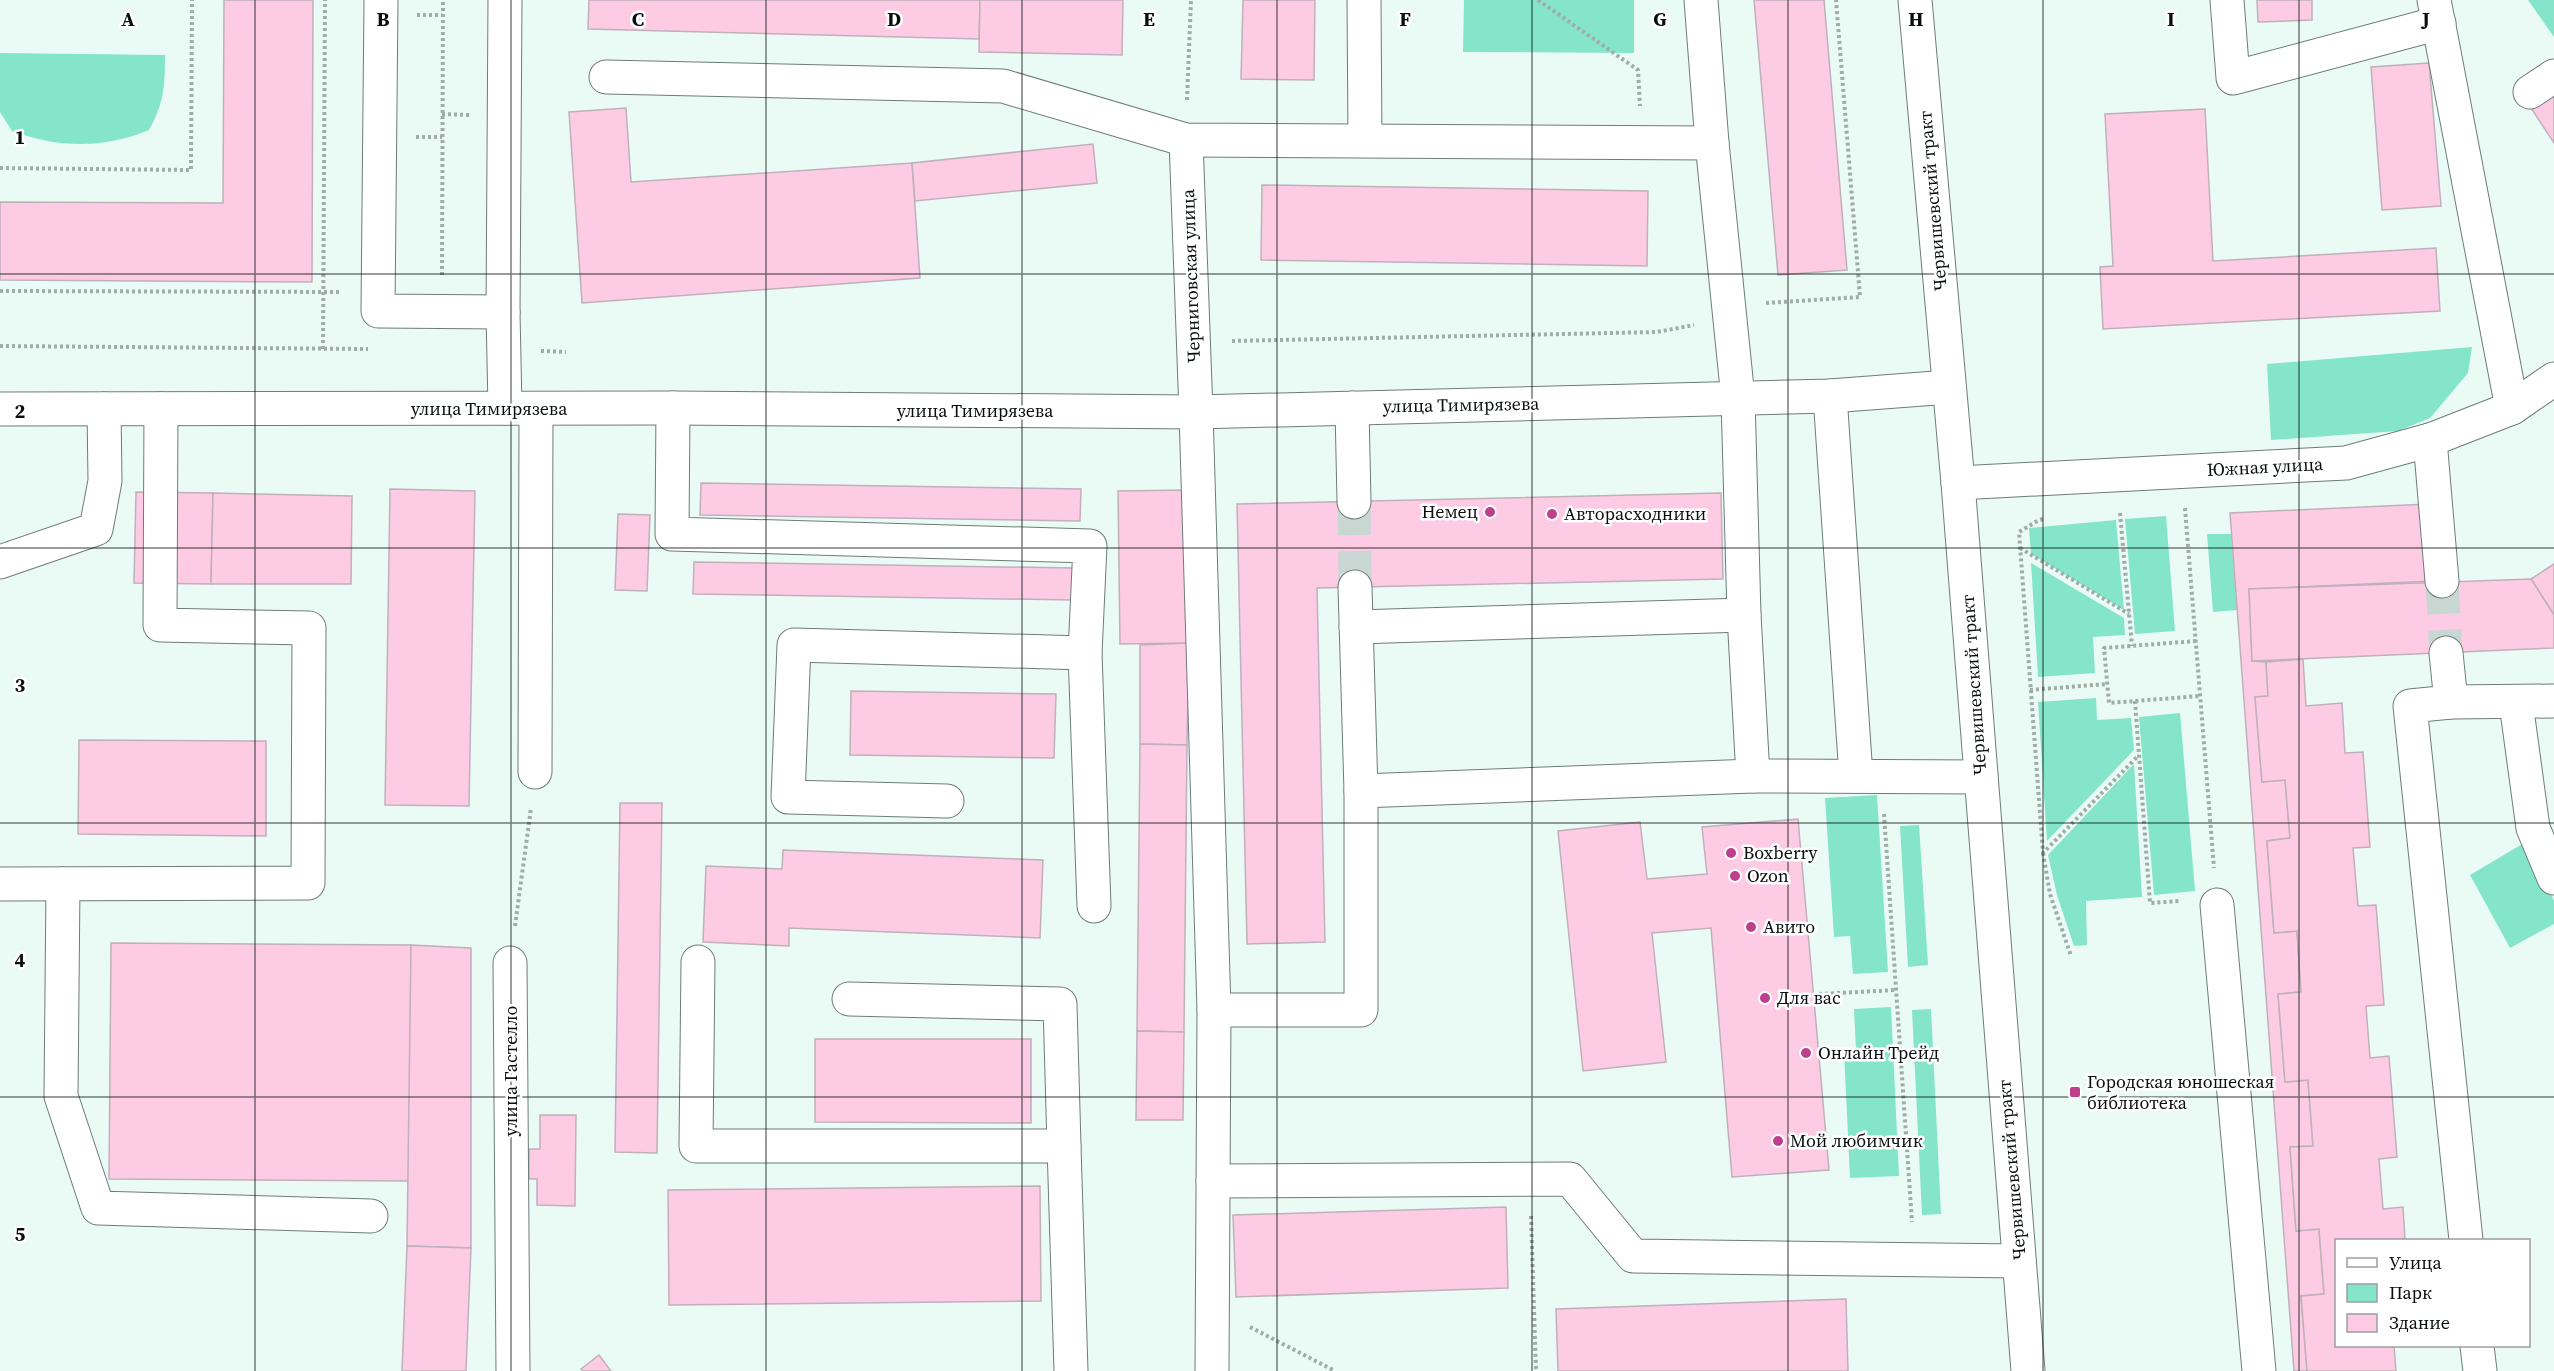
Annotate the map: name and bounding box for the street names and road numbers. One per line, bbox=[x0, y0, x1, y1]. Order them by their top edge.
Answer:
street label: Червишевский тракт bbox=[1912, 109, 1953, 292]
street label: Черниговская улица bbox=[1175, 188, 1206, 363]
street label: улица Тимирязева bbox=[1382, 391, 1540, 418]
street label: улица Тимирязева bbox=[411, 396, 568, 421]
street label: улица Тимирязева bbox=[897, 398, 1054, 423]
street label: Южная улица bbox=[2206, 451, 2325, 482]
street label: Червишевский тракт bbox=[1955, 593, 1992, 776]
street label: улица Гастелло bbox=[498, 1006, 523, 1136]
street label: Червишевский тракт bbox=[1991, 1078, 2032, 1261]

